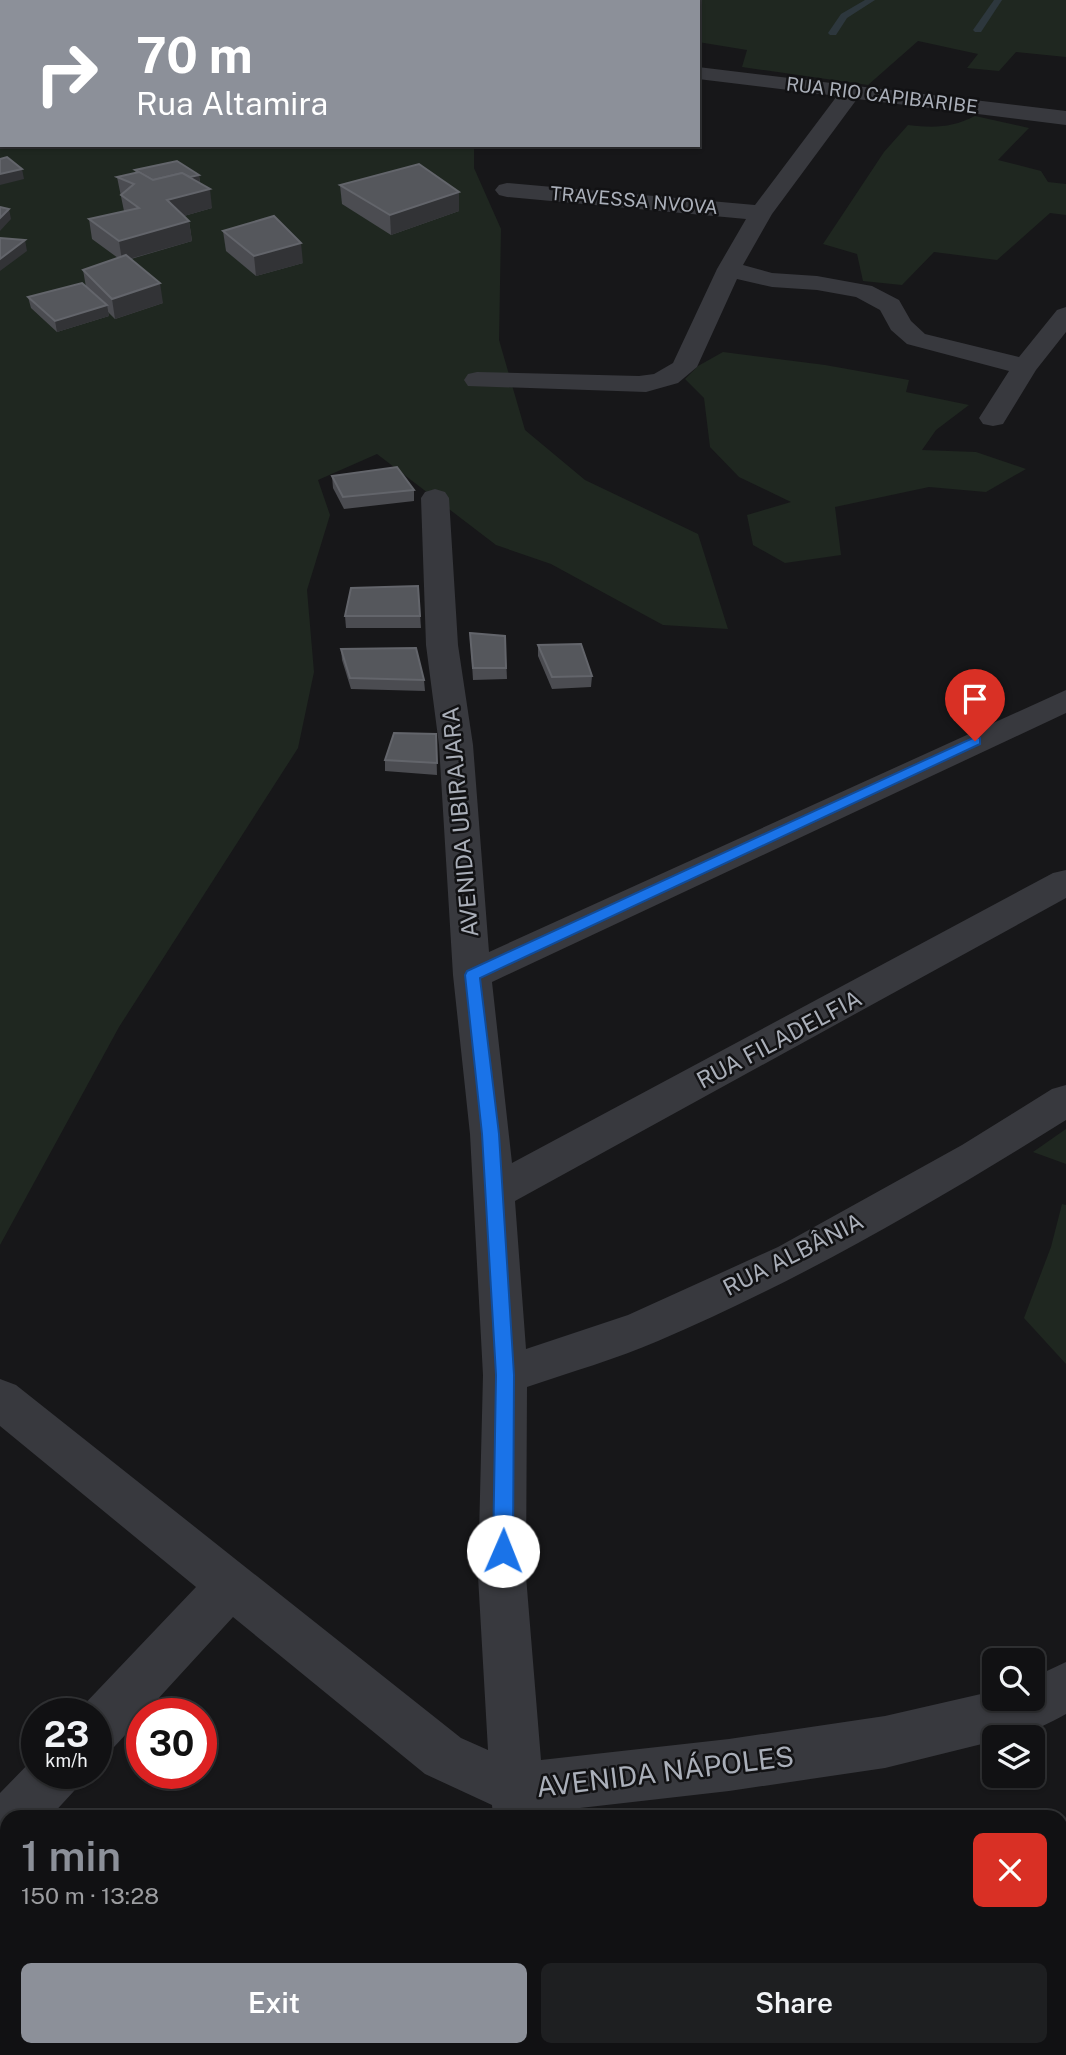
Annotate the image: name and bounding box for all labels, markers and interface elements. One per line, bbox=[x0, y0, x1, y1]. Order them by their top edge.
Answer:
text: 70 m bbox=[136, 26, 253, 84]
icon: right bbox=[21, 28, 112, 119]
street label: RUA RIO CAPIBARIBE bbox=[785, 72, 979, 118]
text: Rua Altamira bbox=[136, 85, 328, 122]
street label: TRAVESSA NVOVA bbox=[549, 182, 719, 218]
pin bbox=[945, 669, 1005, 741]
icon: arrive bbox=[956, 680, 994, 718]
street label: AVENIDA UBIRAJARA bbox=[436, 706, 484, 938]
street label: RUA FILADELFIA bbox=[692, 984, 866, 1094]
street label: RUA ALBÂNIA bbox=[718, 1207, 868, 1301]
position arrow bbox=[466, 1514, 540, 1588]
map controls bbox=[982, 1648, 1045, 1788]
button: search bbox=[982, 1648, 1045, 1711]
speed limit sign: 30 bbox=[126, 1698, 217, 1789]
text: 23 bbox=[44, 1714, 89, 1755]
button: layers bbox=[982, 1725, 1045, 1788]
street label: AVENIDA NÁPOLES bbox=[534, 1739, 796, 1803]
text: km/h bbox=[45, 1750, 88, 1771]
text: 1 min bbox=[21, 1831, 121, 1880]
button: close bbox=[973, 1833, 1047, 1907]
text: 150 m · 13:28 bbox=[21, 1882, 159, 1909]
button: Exit bbox=[21, 1963, 527, 2043]
button: Share bbox=[541, 1963, 1047, 2043]

